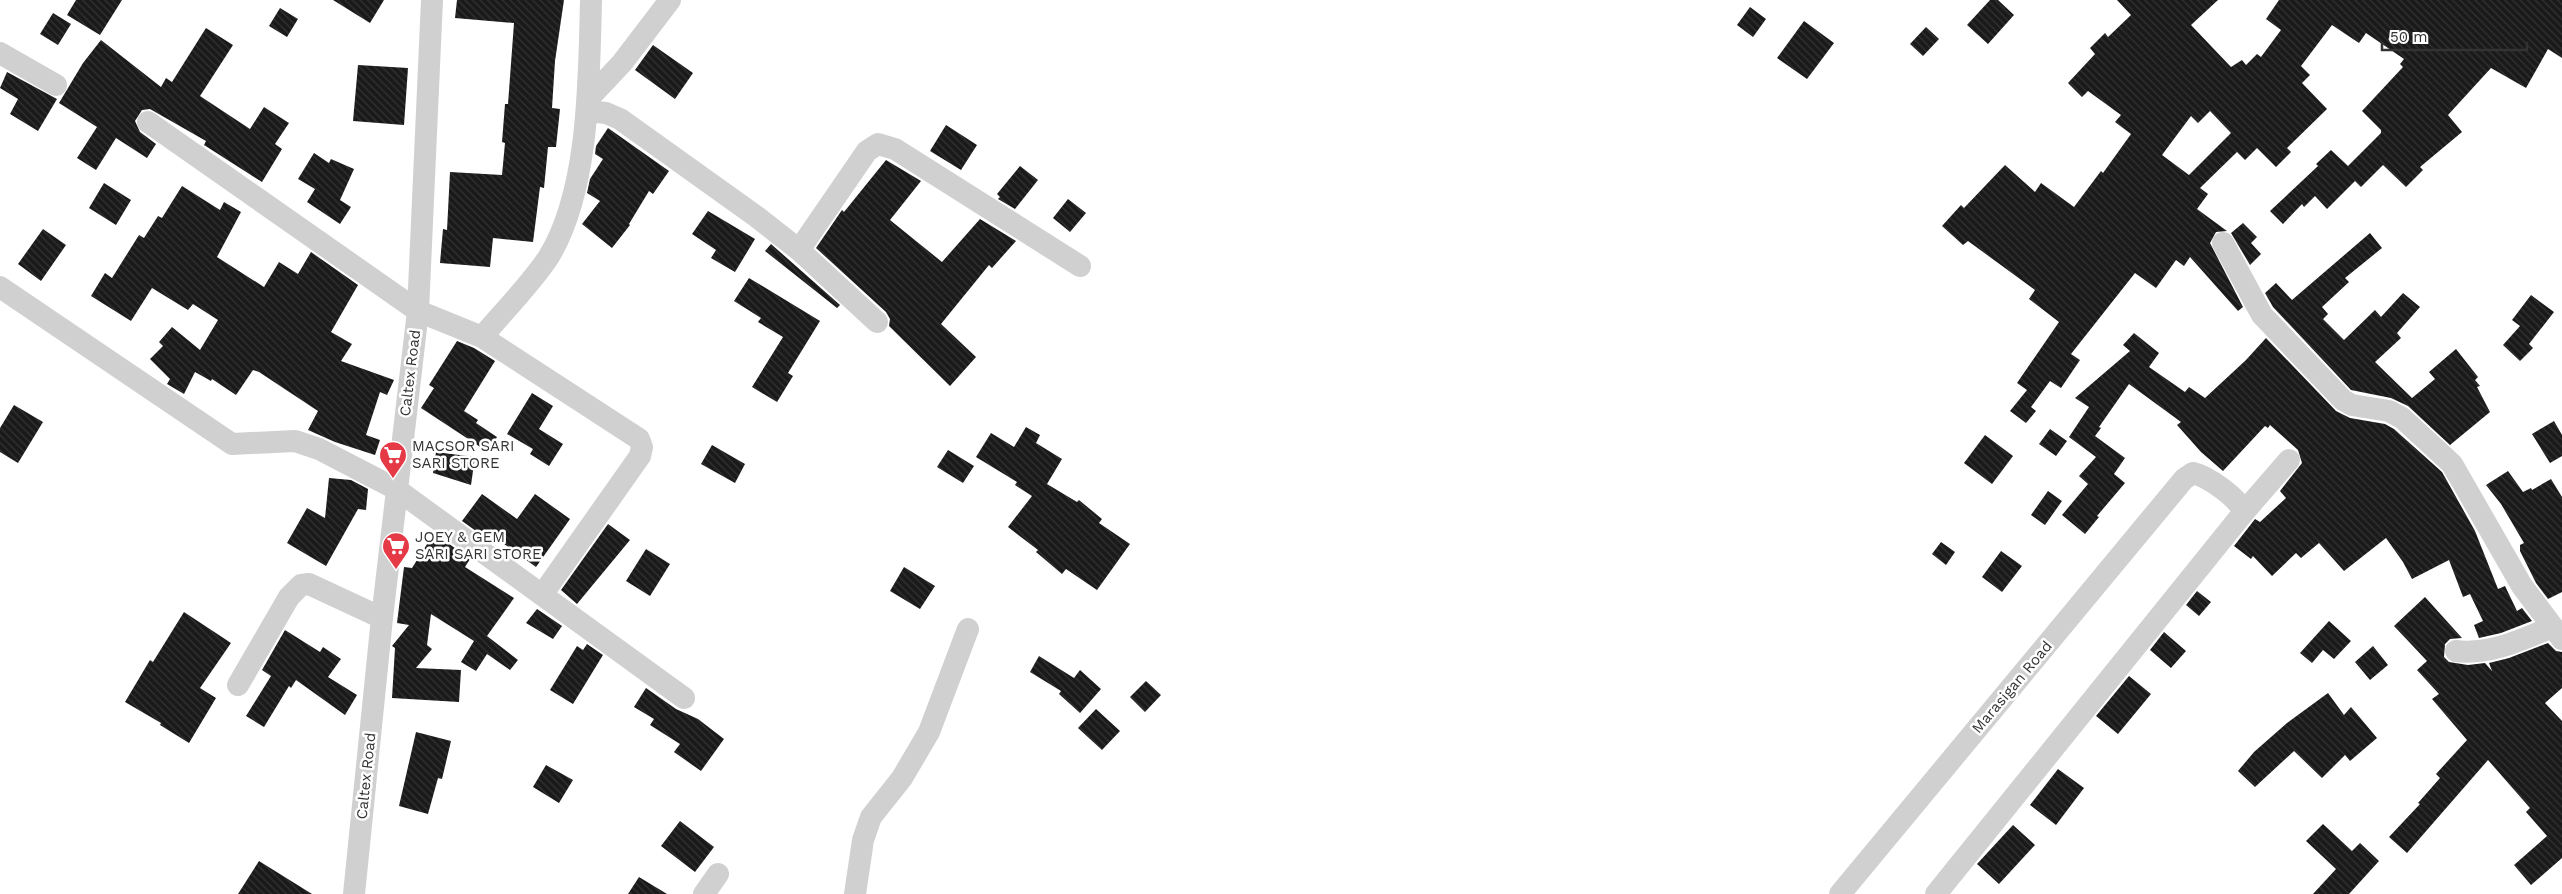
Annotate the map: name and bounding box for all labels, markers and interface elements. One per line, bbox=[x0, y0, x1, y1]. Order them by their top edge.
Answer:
scale bar bbox=[2382, 20, 2527, 52]
text: 50 m bbox=[2390, 28, 2427, 46]
street label: Caltex Road bbox=[396, 329, 424, 417]
place label: MACSOR SARI SARI STORE bbox=[412, 437, 514, 472]
supermarket icon: MACSOR SARI SARI STORE bbox=[378, 440, 408, 479]
place label: JOEY & GEM SARI SARI STORE bbox=[415, 528, 541, 563]
supermarket icon: JOEY & GEM SARI SARI STORE bbox=[381, 531, 411, 570]
street label: Marasigan Road bbox=[1968, 637, 2056, 737]
street label: Caltex Road bbox=[352, 732, 380, 820]

